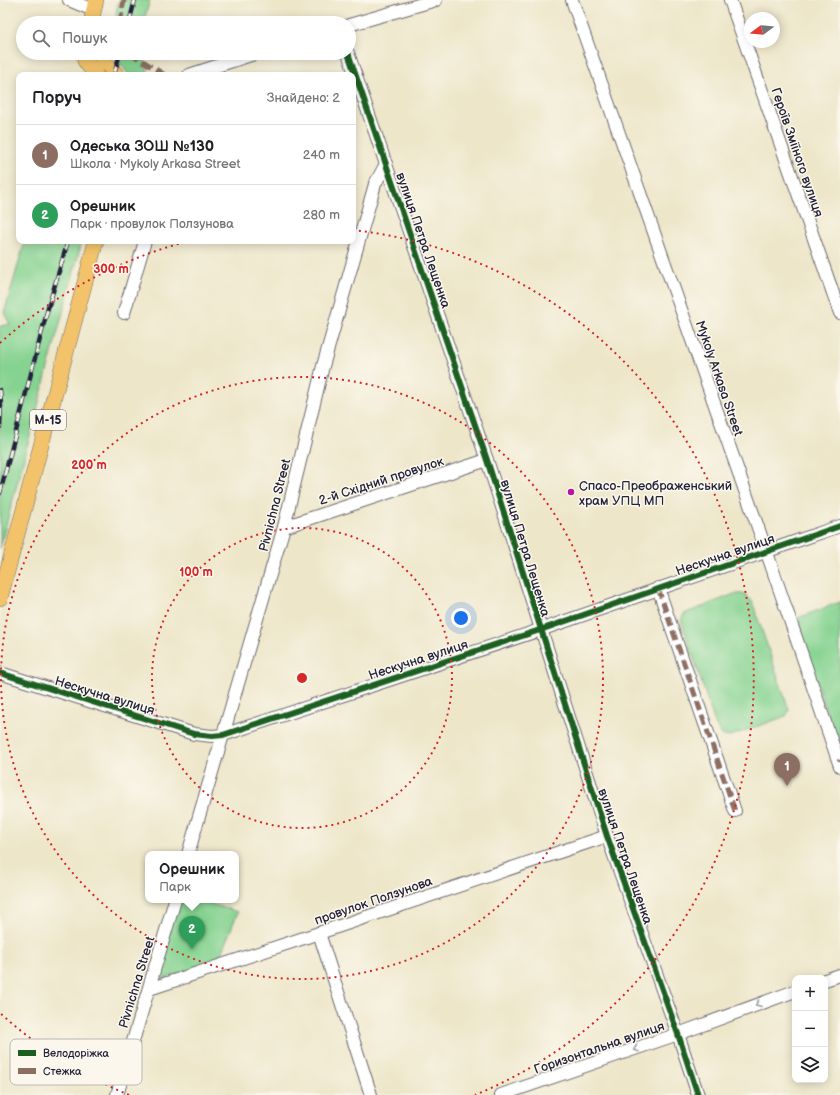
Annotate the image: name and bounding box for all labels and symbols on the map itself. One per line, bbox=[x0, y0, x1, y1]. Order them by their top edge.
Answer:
north arrow bbox=[744, 12, 780, 48]
street label: Героїв Зміїного вулиця bbox=[767, 85, 827, 219]
street label: вулиця Петра Лещенка bbox=[392, 170, 454, 311]
text: 300 m bbox=[93, 262, 129, 277]
street label: Mykoly Arkasa Street bbox=[692, 319, 746, 438]
road number: М-15 bbox=[30, 410, 66, 430]
street label: 2-й Східний провулок bbox=[317, 453, 446, 509]
street label: Pivnichna Street bbox=[256, 457, 294, 553]
text: 200 m bbox=[71, 458, 107, 473]
street label: вулиця Петра Лещенка bbox=[497, 478, 554, 619]
place label: Спасо-Преображенський храм УПЦ МП bbox=[579, 478, 732, 509]
marker: Спасо-Преображенський храм УПЦ МП bbox=[566, 487, 576, 497]
street label: Нескучна вулиця bbox=[674, 530, 777, 579]
text: 100 m bbox=[179, 565, 213, 580]
your location bbox=[451, 608, 471, 628]
street label: Нескучна вулиця bbox=[366, 636, 470, 684]
centre of rings bbox=[295, 671, 309, 685]
street label: Нескучна вулиця bbox=[53, 673, 157, 719]
pin: 1 bbox=[774, 753, 800, 786]
street label: вулиця Петра Лещенка bbox=[594, 786, 656, 927]
street label: провулок Ползунова bbox=[312, 873, 435, 929]
pin: 2 bbox=[179, 916, 205, 949]
street label: Pivnichna Street bbox=[115, 934, 159, 1030]
one-way arrow bbox=[755, 999, 762, 1007]
street label: Горизонтальна вулиця bbox=[532, 1018, 667, 1078]
legend bbox=[10, 1039, 142, 1085]
one-way arrow bbox=[633, 1044, 640, 1052]
text: Велодоріжка bbox=[43, 1047, 109, 1060]
text: Стежка bbox=[43, 1065, 82, 1078]

